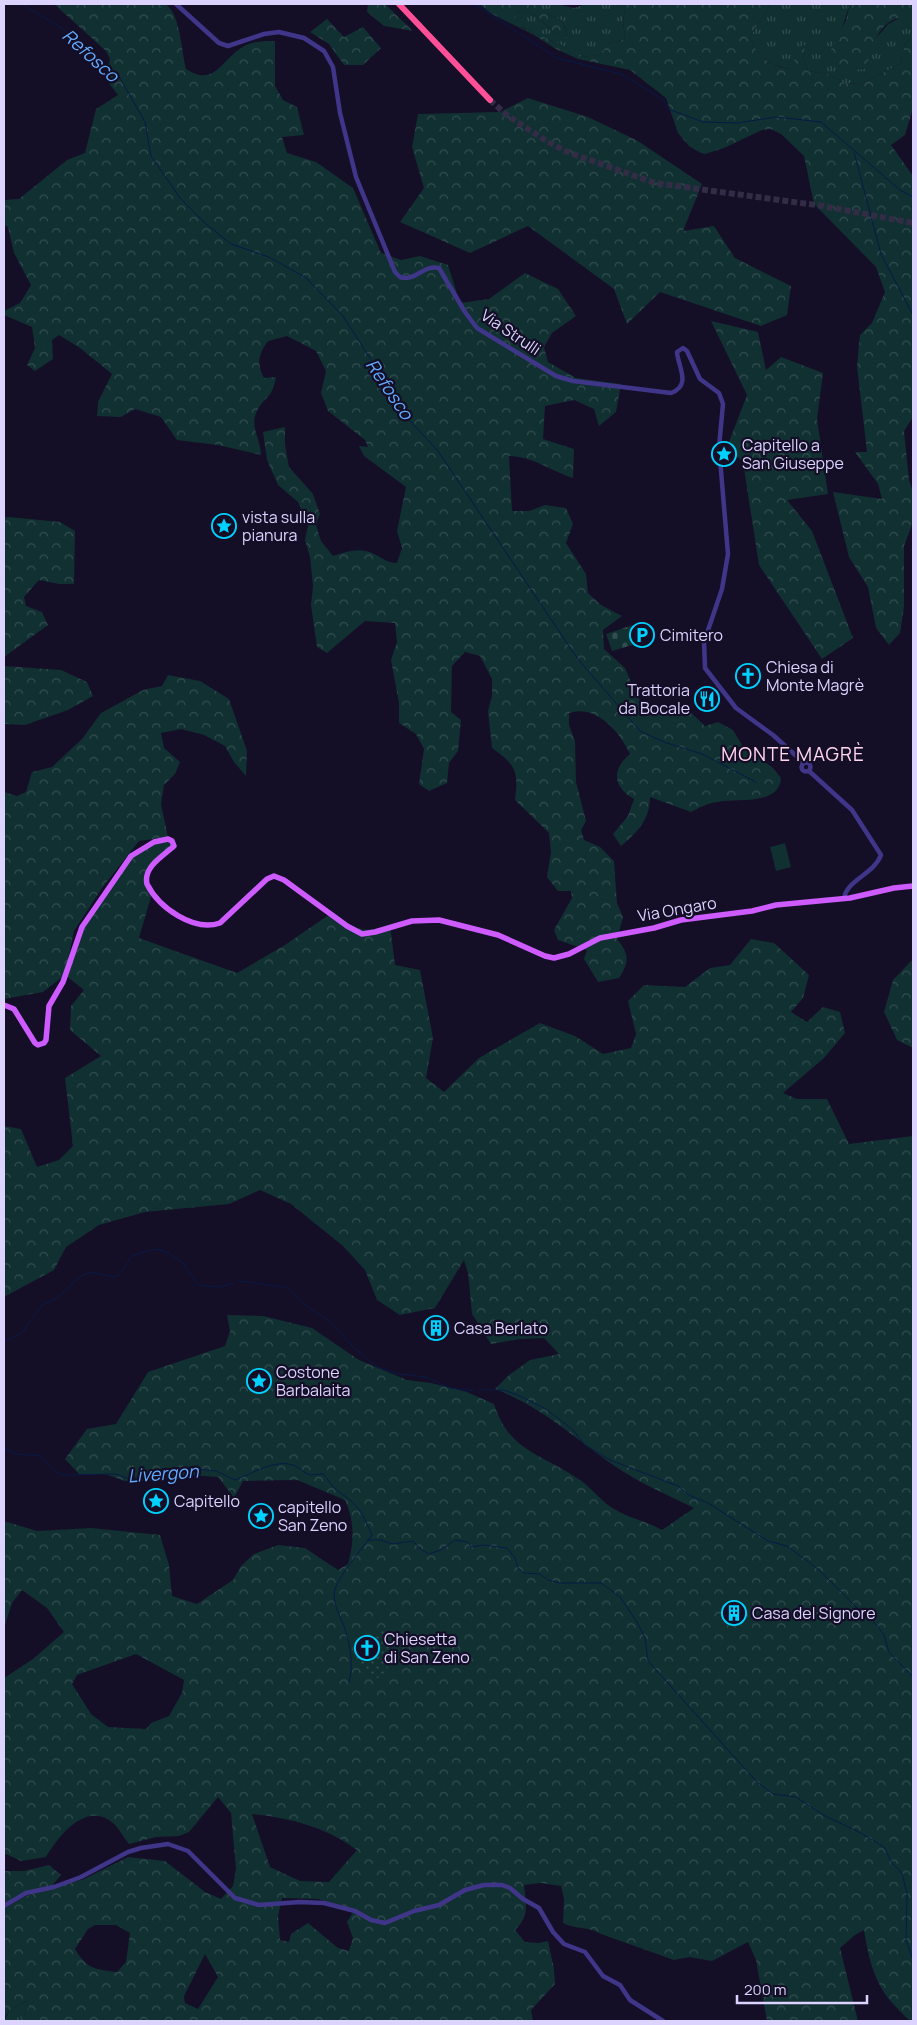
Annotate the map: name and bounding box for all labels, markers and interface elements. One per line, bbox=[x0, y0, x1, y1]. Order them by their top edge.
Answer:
water label: Refosco bbox=[58, 23, 125, 88]
street label: Via Strulli bbox=[477, 304, 545, 360]
water label: Refosco bbox=[361, 354, 420, 425]
place label: Capitello a San Giuseppe bbox=[742, 434, 844, 474]
place icon: Capitello a San Giuseppe bbox=[711, 441, 737, 467]
place label: vista sulla pianura bbox=[242, 506, 315, 546]
place icon: vista sulla pianura bbox=[211, 513, 237, 539]
parking icon: Cimitero bbox=[629, 622, 655, 648]
place label: Cimitero bbox=[660, 624, 723, 646]
place label: Chiesa di Monte Magrè bbox=[766, 656, 864, 696]
church icon: Chiesa di Monte Magrè bbox=[735, 663, 761, 689]
place label: Trattoria da Bocale bbox=[618, 679, 690, 719]
restaurant icon: Trattoria da Bocale bbox=[694, 686, 720, 712]
district label: MONTE MAGRÈ bbox=[721, 741, 865, 767]
street label: Via Ongaro bbox=[636, 891, 718, 927]
building icon: Casa Berlato bbox=[423, 1315, 449, 1341]
place label: Casa Berlato bbox=[454, 1317, 548, 1339]
place label: Costone Barbalaita bbox=[276, 1361, 350, 1401]
place icon: Costone Barbalaita bbox=[246, 1368, 272, 1394]
water label: Livergon bbox=[127, 1458, 200, 1487]
place icon: Capitello bbox=[143, 1488, 169, 1514]
place label: Capitello bbox=[174, 1490, 240, 1512]
place label: capitello San Zeno bbox=[278, 1496, 347, 1536]
place icon: capitello San Zeno bbox=[248, 1503, 274, 1529]
building icon: Casa del Signore bbox=[721, 1600, 747, 1626]
place label: Casa del Signore bbox=[752, 1602, 876, 1624]
place label: Chiesetta di San Zeno bbox=[384, 1628, 470, 1668]
church icon: Chiesetta di San Zeno bbox=[354, 1635, 380, 1661]
scale bar bbox=[737, 1972, 867, 2004]
text: 200 m bbox=[744, 1979, 787, 2000]

